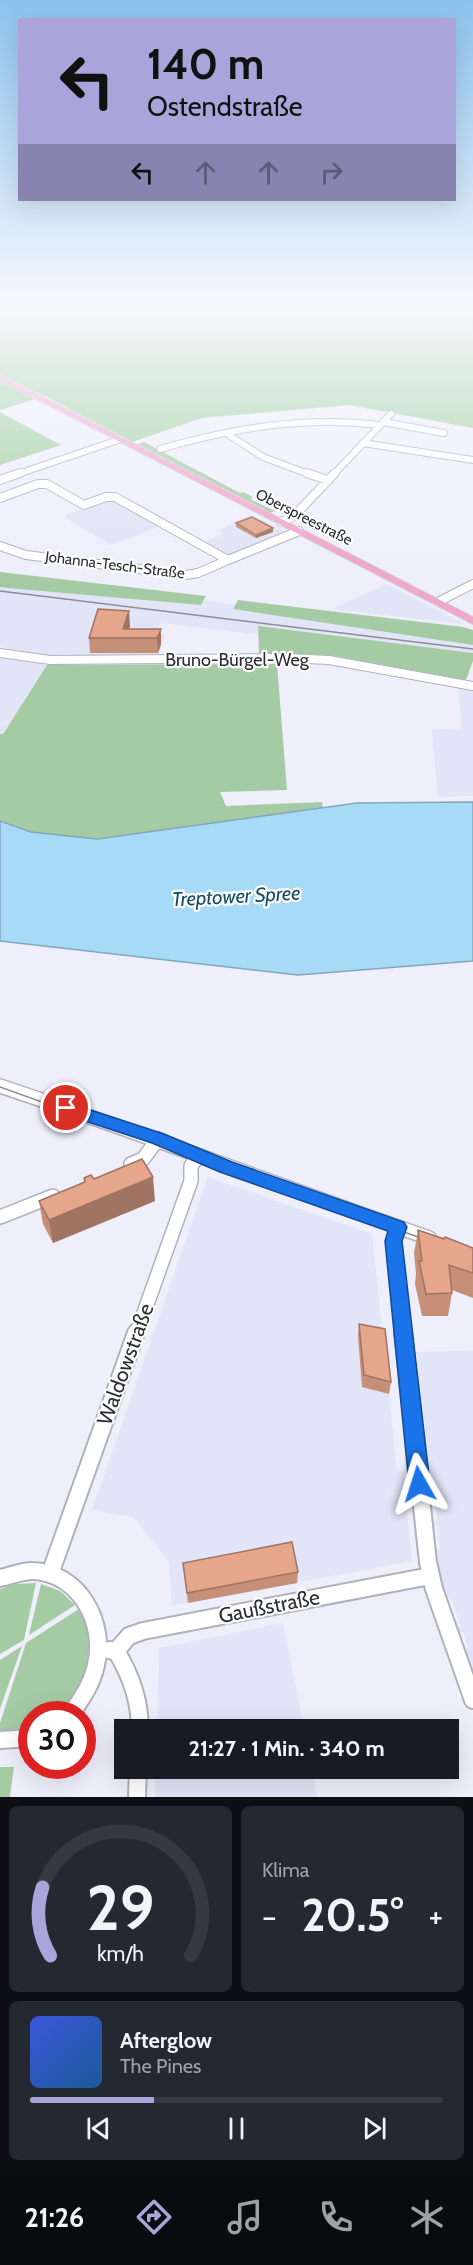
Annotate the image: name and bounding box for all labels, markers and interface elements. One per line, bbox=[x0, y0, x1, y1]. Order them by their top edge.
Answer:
text: 140 m bbox=[147, 38, 264, 90]
icon: left bbox=[48, 42, 126, 120]
text: Ostendstraße bbox=[147, 90, 303, 123]
icon: left bbox=[126, 156, 159, 189]
icon: ahead bbox=[189, 156, 222, 189]
icon: ahead bbox=[252, 156, 285, 189]
icon: right bbox=[315, 156, 348, 189]
street label: Oberspreestraße bbox=[253, 485, 356, 549]
street label: Johanna-Tesch-Straße bbox=[43, 547, 186, 583]
street label: Bruno-Bürgel-Weg bbox=[165, 649, 310, 671]
water label: Treptower Spree bbox=[171, 881, 301, 911]
pin bbox=[40, 1082, 91, 1133]
icon: arrive bbox=[49, 1091, 82, 1124]
street label: Waldowstraße bbox=[91, 1300, 159, 1428]
position arrow bbox=[387, 1452, 451, 1516]
street label: Gaußstraße bbox=[216, 1584, 322, 1628]
speed limit sign: 30 bbox=[18, 1701, 96, 1779]
text: 21:27 · 1 Min. · 340 m bbox=[188, 1735, 385, 1762]
text: Klima bbox=[262, 1858, 309, 1882]
text: 29 bbox=[86, 1870, 155, 1946]
text: 20.5° bbox=[301, 1888, 404, 1942]
text: − bbox=[262, 1896, 277, 1936]
text: + bbox=[428, 1896, 443, 1936]
text: km/h bbox=[97, 1940, 144, 1966]
text: Afterglow bbox=[120, 2027, 212, 2054]
text: The Pines bbox=[120, 2054, 201, 2078]
icon: previous bbox=[82, 2112, 115, 2145]
icon: pause bbox=[220, 2112, 253, 2145]
icon: next bbox=[358, 2112, 391, 2145]
icon: directions bbox=[133, 2196, 175, 2238]
icon: music bbox=[224, 2196, 266, 2238]
icon: phone bbox=[315, 2196, 357, 2238]
icon: climate bbox=[406, 2196, 448, 2238]
text: 21:26 bbox=[25, 2201, 84, 2234]

